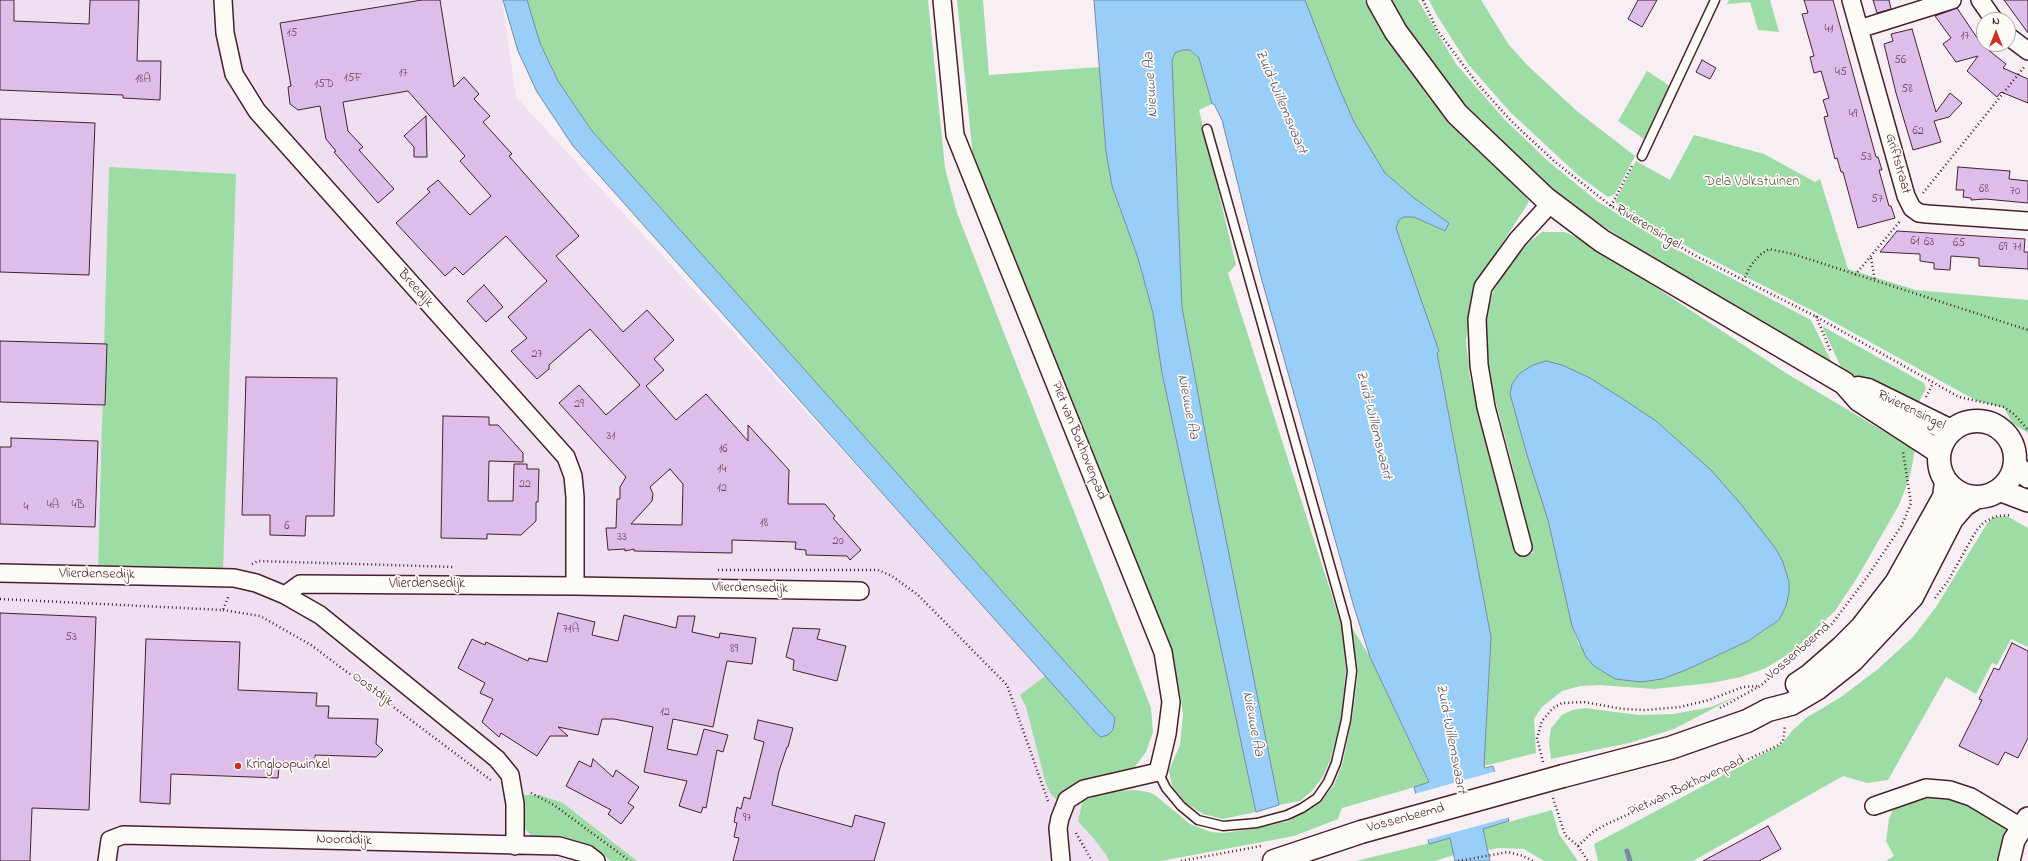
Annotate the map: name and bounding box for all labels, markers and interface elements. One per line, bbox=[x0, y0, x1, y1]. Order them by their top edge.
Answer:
north arrow bbox=[1976, 12, 2016, 52]
text: N bbox=[1992, 13, 2000, 29]
house number: 41 bbox=[1825, 23, 1833, 37]
house number: 15 bbox=[287, 27, 297, 41]
house number: 17 bbox=[1961, 30, 1969, 44]
water label: Zuid-Willemsvaart bbox=[1250, 47, 1310, 157]
water label: Nieuwe Aa bbox=[1141, 52, 1163, 118]
house number: 56 bbox=[1894, 54, 1906, 68]
house number: 45 bbox=[1835, 66, 1847, 80]
house number: 17 bbox=[399, 67, 407, 81]
house number: 15F bbox=[344, 72, 362, 86]
house number: 18A bbox=[135, 73, 151, 87]
house number: 15D bbox=[314, 78, 334, 92]
house number: 58 bbox=[1901, 83, 1913, 97]
house number: 49 bbox=[1849, 108, 1857, 122]
house number: 62 bbox=[1912, 125, 1924, 139]
street label: Griftstraat bbox=[1880, 132, 1914, 196]
house number: 53 bbox=[1860, 151, 1872, 165]
park label: Dela Volkstuinen bbox=[1705, 175, 1799, 191]
house number: 68 bbox=[1979, 183, 1989, 197]
house number: 70 bbox=[2010, 185, 2020, 199]
house number: 57 bbox=[1871, 193, 1883, 207]
street label: Rivierensingel bbox=[1612, 202, 1684, 254]
house number: 61 bbox=[1910, 235, 1920, 249]
house number: 63 bbox=[1924, 236, 1934, 250]
house number: 65 bbox=[1953, 237, 1965, 251]
house number: 69 bbox=[1999, 241, 2007, 255]
house number: 71 bbox=[2013, 241, 2021, 255]
street label: Breedijk bbox=[393, 266, 437, 312]
house number: 27 bbox=[532, 348, 542, 362]
water label: Zuid-Willemsvaart bbox=[1351, 369, 1395, 481]
water label: Nieuwe Aa bbox=[1172, 373, 1202, 441]
street label: Piet van Bokhovenpad bbox=[1047, 379, 1109, 503]
street label: Rivierensingel bbox=[1874, 387, 1948, 435]
house number: 29 bbox=[574, 398, 584, 412]
house number: 31 bbox=[607, 430, 615, 444]
house number: 16 bbox=[718, 443, 728, 457]
house number: 14 bbox=[718, 463, 726, 477]
house number: 22 bbox=[519, 478, 531, 492]
house number: 12 bbox=[717, 482, 727, 496]
house number: 4A bbox=[47, 499, 59, 513]
house number: 4B bbox=[71, 499, 85, 513]
house number: 4 bbox=[24, 501, 28, 515]
house number: 18 bbox=[760, 517, 768, 531]
house number: 6 bbox=[284, 520, 290, 534]
house number: 33 bbox=[617, 531, 627, 545]
house number: 20 bbox=[832, 535, 844, 549]
street label: Vlierdensedijk bbox=[59, 566, 135, 584]
street label: Vlierdensedijk bbox=[389, 577, 465, 593]
street label: Vlierdensedijk bbox=[712, 580, 788, 598]
street label: Vossenbeemd bbox=[1763, 619, 1835, 685]
house number: 71A bbox=[563, 623, 579, 637]
house number: 53 bbox=[65, 631, 77, 645]
house number: 89 bbox=[730, 643, 738, 657]
street label: Oostdijk bbox=[348, 669, 396, 711]
water label: Zuid-Willemsvaart bbox=[1431, 683, 1469, 795]
water label: Nieuwe Aa bbox=[1237, 690, 1267, 758]
house number: 12 bbox=[660, 706, 670, 720]
street label: Piet van Bokhovenpad bbox=[1626, 753, 1748, 821]
place label: Kringloopwinkel bbox=[246, 758, 330, 774]
marker: Kringloopwinkel bbox=[233, 761, 243, 771]
street label: Vossenbeemd bbox=[1365, 801, 1447, 837]
house number: 97 bbox=[743, 812, 751, 826]
street label: Noorddijk bbox=[316, 832, 372, 850]

